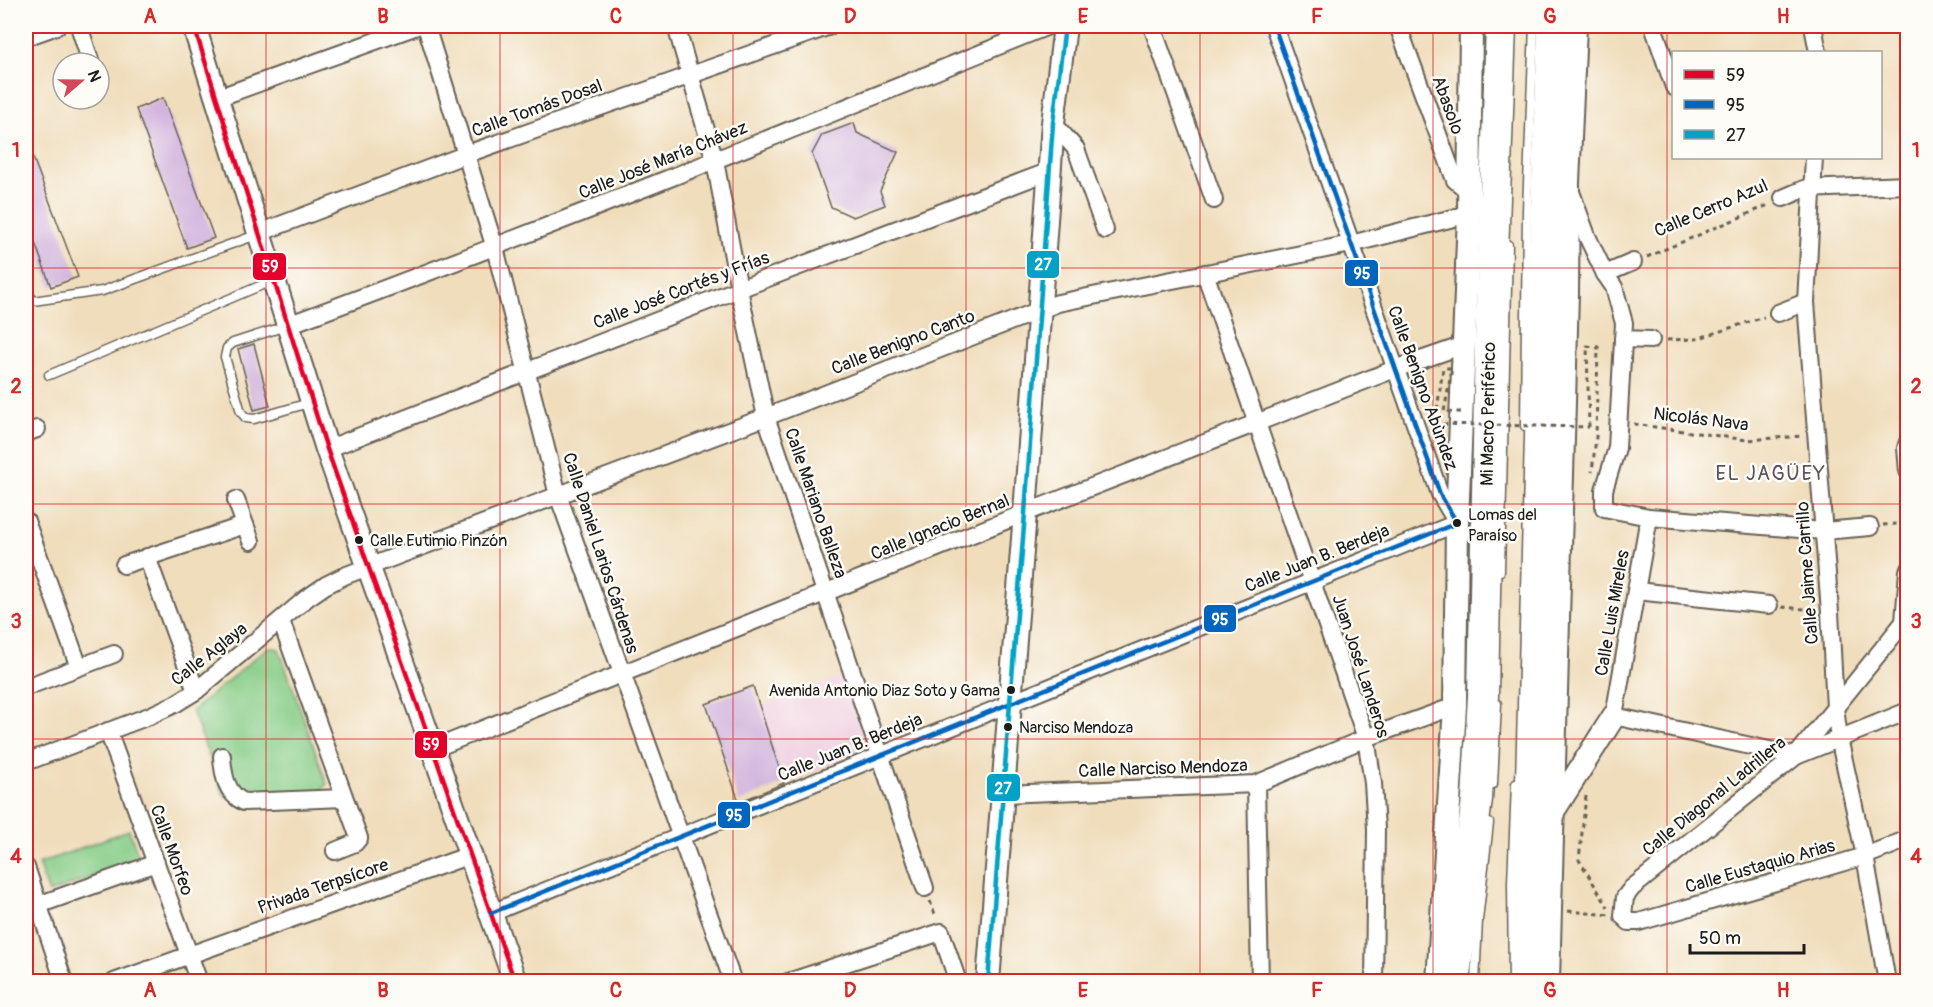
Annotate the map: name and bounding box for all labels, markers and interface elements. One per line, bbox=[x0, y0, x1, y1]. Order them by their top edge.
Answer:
text: A bbox=[144, 4, 157, 29]
text: B bbox=[377, 4, 389, 29]
text: C bbox=[610, 4, 622, 29]
text: D bbox=[844, 4, 857, 29]
text: E bbox=[1078, 4, 1089, 29]
text: F bbox=[1311, 4, 1323, 29]
text: G bbox=[1543, 4, 1557, 29]
text: H bbox=[1777, 4, 1790, 29]
north arrow bbox=[51, 51, 111, 111]
legend bbox=[1672, 51, 1882, 159]
text: 59 bbox=[1726, 64, 1745, 87]
text: N bbox=[83, 68, 105, 85]
street label: Abasolo bbox=[1426, 73, 1469, 138]
street label: Calle Tomás Dosal bbox=[469, 74, 606, 143]
text: 95 bbox=[1726, 94, 1745, 117]
street label: Calle José María Chávez bbox=[575, 116, 751, 205]
text: 27 bbox=[1726, 124, 1746, 147]
text: 1 bbox=[12, 138, 20, 163]
text: 1 bbox=[1912, 138, 1920, 163]
street label: Calle Cerro Azul bbox=[1651, 174, 1771, 243]
street label: Calle José Cortés y Frías bbox=[590, 246, 773, 335]
line badge: 27 bbox=[1026, 250, 1060, 279]
line badge: 59 bbox=[252, 252, 287, 281]
text: 27 bbox=[1034, 255, 1052, 275]
text: 59 bbox=[262, 257, 278, 277]
line badge: 95 bbox=[1344, 259, 1379, 287]
text: 95 bbox=[1354, 264, 1371, 284]
street label: Calle Benigno Abùndez bbox=[1382, 303, 1463, 474]
street label: Calle Benigno Canto bbox=[828, 304, 979, 380]
street label: Mi Macro Periférico bbox=[1476, 342, 1501, 486]
text: 2 bbox=[10, 374, 22, 399]
text: 2 bbox=[1910, 374, 1922, 399]
street label: Nicolás Nava bbox=[1652, 402, 1750, 437]
street label: Calle Mariano Balleza bbox=[779, 425, 852, 581]
street label: Calle Daniel Larios Cárdenas bbox=[557, 450, 644, 657]
district label: EL JAGÜEY bbox=[1716, 461, 1826, 486]
street label: Calle Ignacio Bernal bbox=[867, 489, 1013, 566]
street label: Calle Jaime Carrillo bbox=[1791, 500, 1824, 645]
place label: Lomas del Paraíso bbox=[1468, 505, 1537, 546]
marker: Lomas del Paraíso bbox=[1451, 517, 1463, 529]
street label: Calle Juan B. Berdeja bbox=[1241, 519, 1393, 598]
place label: Calle Eutimio Pinzón bbox=[370, 531, 507, 551]
marker: Calle Eutimio Pinzón bbox=[353, 534, 365, 546]
street label: Calle Luis Mireles bbox=[1590, 548, 1635, 678]
street label: Juan José Landeros bbox=[1327, 592, 1395, 741]
line badge: 95 bbox=[1203, 604, 1237, 633]
text: 3 bbox=[10, 609, 22, 634]
text: 3 bbox=[1910, 609, 1922, 634]
text: 95 bbox=[1212, 610, 1229, 630]
street label: Calle Aglaya bbox=[167, 618, 252, 691]
place label: Avenida Antonio Diaz Soto y Gama bbox=[768, 681, 1000, 701]
marker: Avenida Antonio Diaz Soto y Gama bbox=[1005, 684, 1017, 696]
street label: Calle Juan B. Berdeja bbox=[774, 708, 926, 787]
place label: Narciso Mendoza bbox=[1019, 718, 1133, 738]
marker: Narciso Mendoza bbox=[1002, 721, 1014, 733]
line badge: 59 bbox=[414, 730, 448, 759]
street label: Calle Diagonal Ladrillera bbox=[1638, 731, 1791, 861]
text: 59 bbox=[423, 735, 439, 755]
street label: Calle Narciso Mendoza bbox=[1078, 754, 1248, 783]
line badge: 27 bbox=[986, 773, 1021, 802]
text: 27 bbox=[994, 779, 1012, 799]
line badge: 95 bbox=[717, 801, 751, 829]
street label: Calle Morfeo bbox=[145, 802, 199, 899]
text: 95 bbox=[726, 806, 743, 826]
street label: Calle Eustaquio Arias bbox=[1683, 834, 1838, 899]
text: 4 bbox=[10, 844, 22, 869]
text: 4 bbox=[1910, 844, 1922, 869]
street label: Privada Terpsícore bbox=[255, 853, 392, 920]
scale bar bbox=[1690, 917, 1804, 955]
text: 50 m bbox=[1699, 927, 1741, 950]
text: A bbox=[144, 978, 157, 1003]
text: B bbox=[377, 978, 389, 1003]
text: C bbox=[610, 978, 622, 1003]
text: D bbox=[844, 978, 857, 1003]
text: E bbox=[1078, 978, 1089, 1003]
text: F bbox=[1311, 978, 1323, 1003]
text: G bbox=[1543, 978, 1557, 1003]
text: H bbox=[1777, 978, 1790, 1003]

